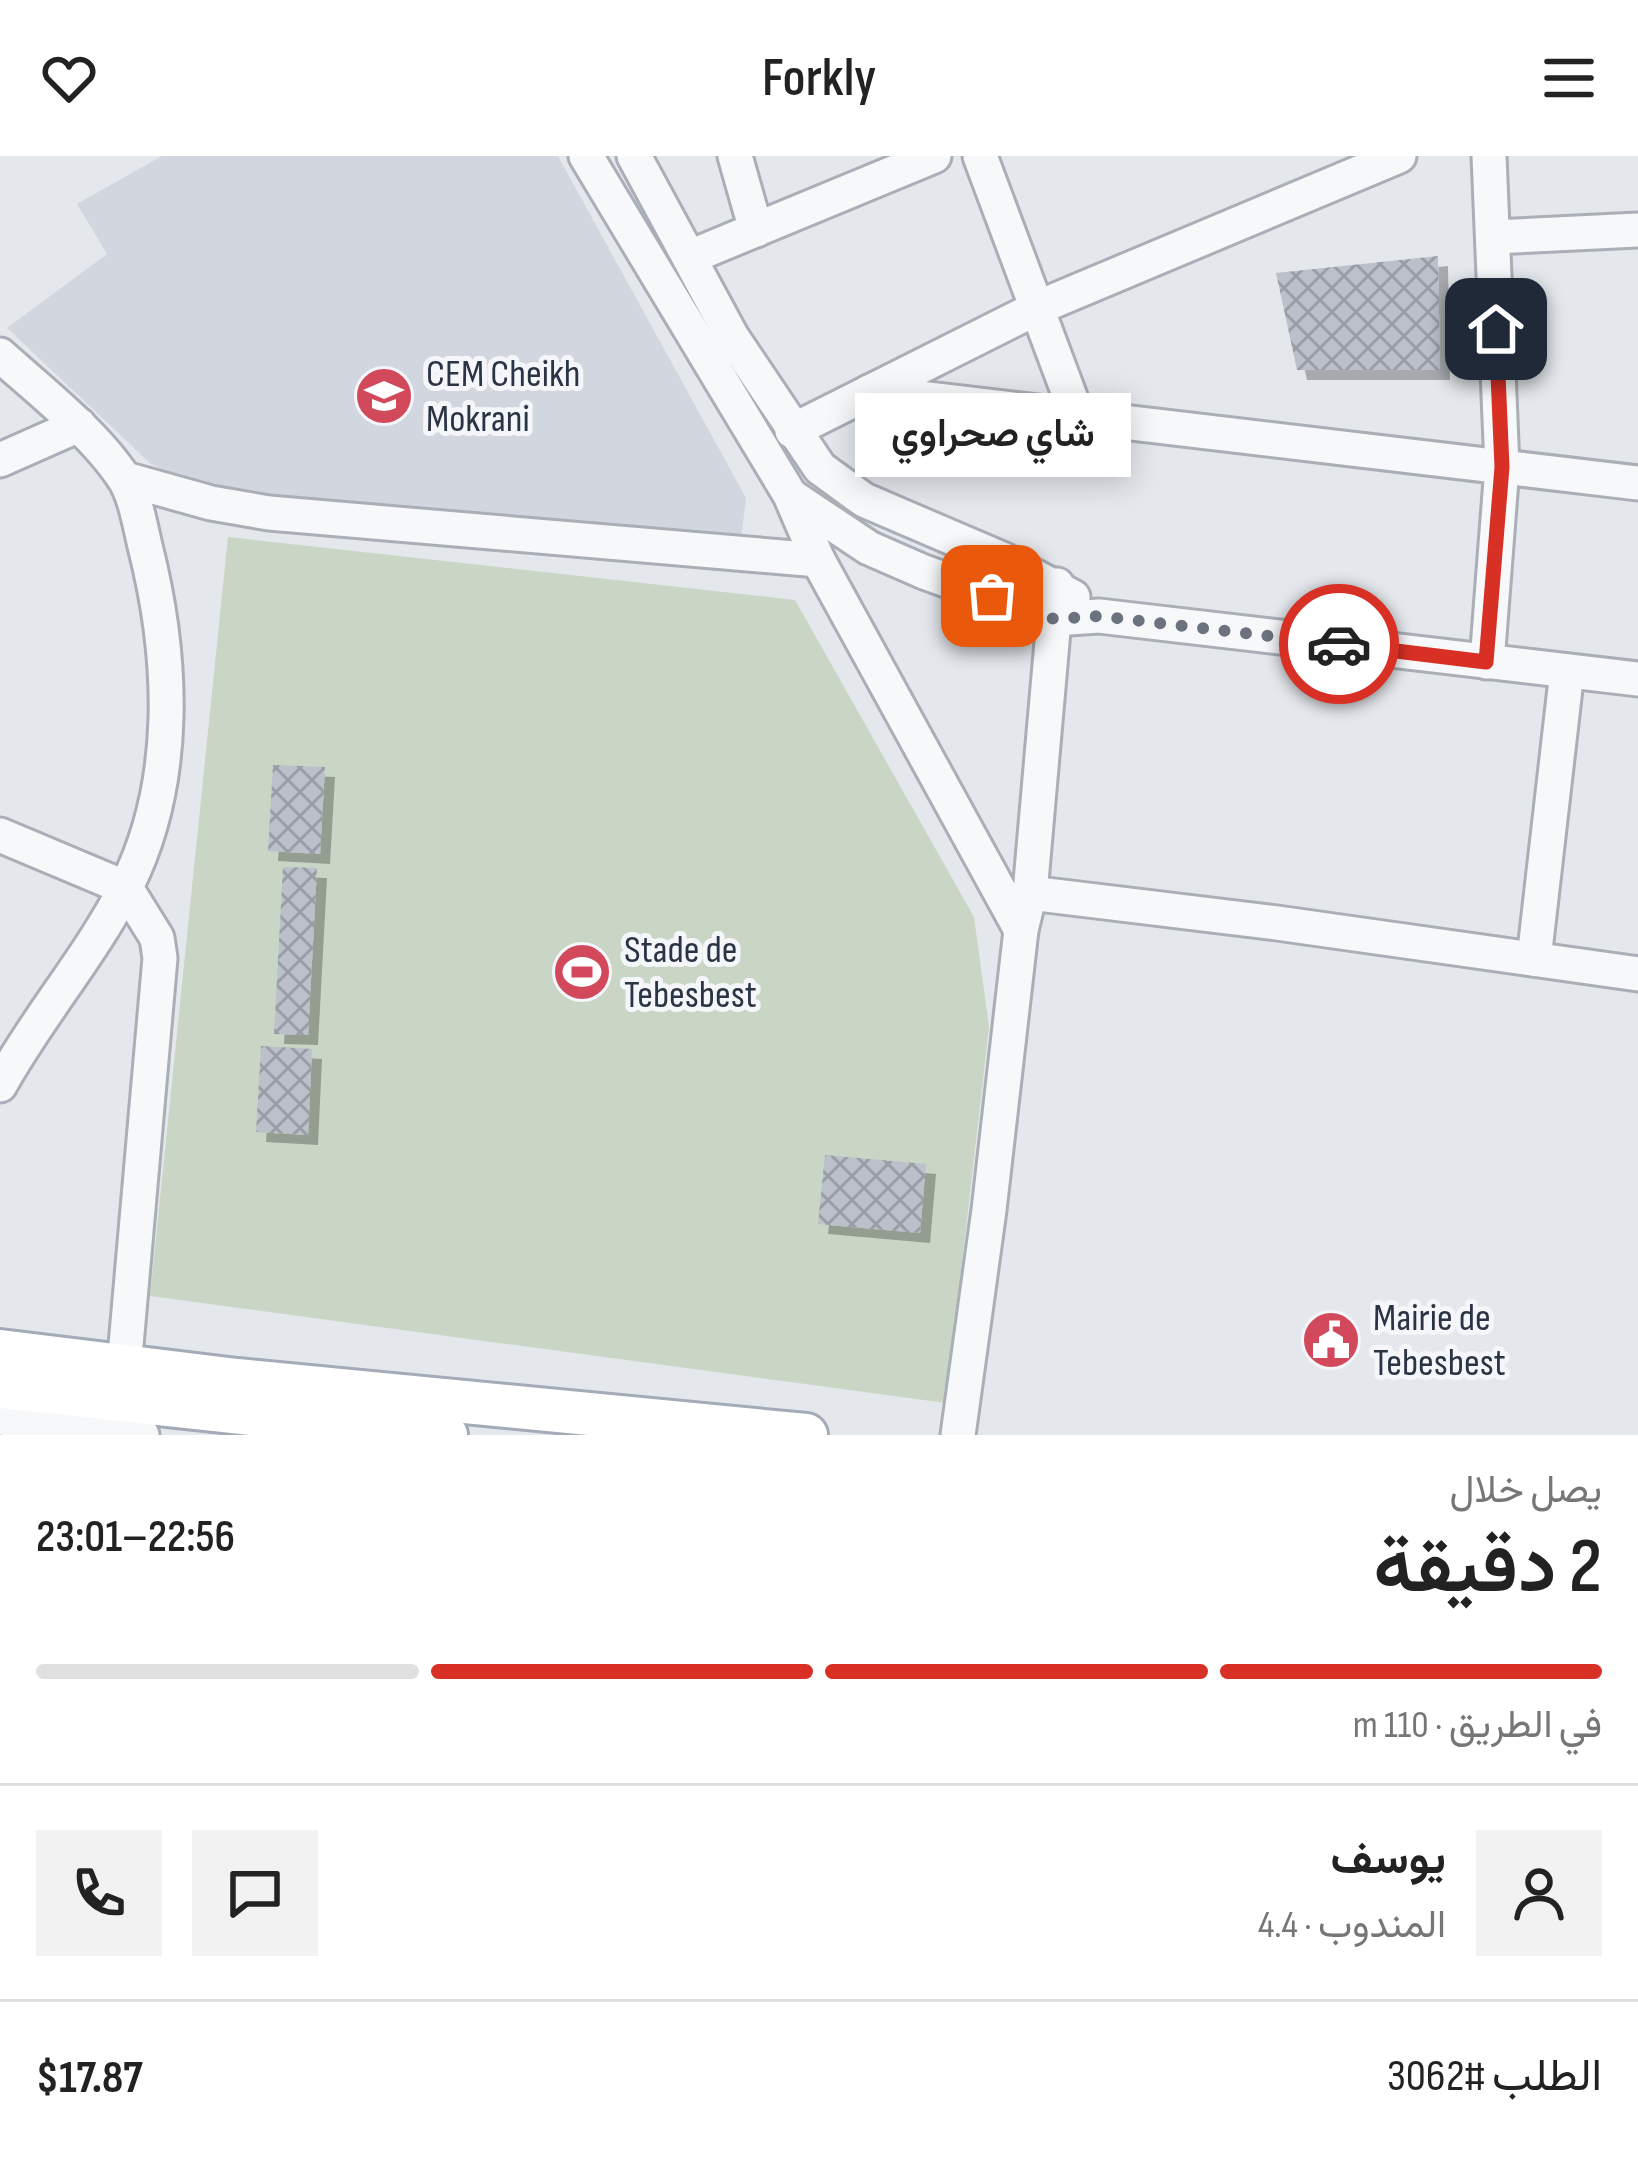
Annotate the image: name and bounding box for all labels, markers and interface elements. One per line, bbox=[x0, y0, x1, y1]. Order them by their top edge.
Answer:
icon: heart bbox=[36, 45, 102, 111]
icon: menu bbox=[1536, 45, 1602, 111]
text: Forkly bbox=[762, 46, 876, 111]
pin bbox=[1445, 278, 1547, 380]
icon: home bbox=[1463, 296, 1529, 362]
place label: CEM Cheikh Mokrani bbox=[426, 351, 580, 443]
school or university icon: CEM Cheikh Mokrani bbox=[353, 365, 415, 427]
callout: شاي صحراوي bbox=[854, 392, 1130, 476]
text: شاي صحراوي bbox=[891, 411, 1095, 458]
pin bbox=[941, 545, 1043, 647]
icon: bag bbox=[959, 563, 1025, 629]
courier bbox=[1279, 584, 1399, 704]
icon: car bbox=[1306, 611, 1372, 677]
place label: Stade de Tebesbest bbox=[624, 927, 757, 1019]
sports icon: Stade de Tebesbest bbox=[551, 941, 613, 1003]
place label: Mairie de Tebesbest bbox=[1373, 1295, 1506, 1387]
public building icon: Mairie de Tebesbest bbox=[1300, 1309, 1362, 1371]
text: يصل خلال bbox=[1449, 1467, 1602, 1514]
text: 22:56–23:01 bbox=[36, 1510, 235, 1565]
text: 2 دقيقة bbox=[1373, 1521, 1602, 1614]
text: في الطريق · 110 m bbox=[1353, 1702, 1602, 1749]
button: phone bbox=[36, 1830, 162, 1956]
button: chat bbox=[192, 1830, 318, 1956]
button: person bbox=[1476, 1830, 1602, 1956]
text: يوسف bbox=[1331, 1832, 1446, 1887]
text: المندوب · 4.4 bbox=[1258, 1902, 1446, 1949]
text: الطلب #3062 bbox=[1387, 2049, 1602, 2104]
text: $17.87 bbox=[36, 2051, 143, 2106]

